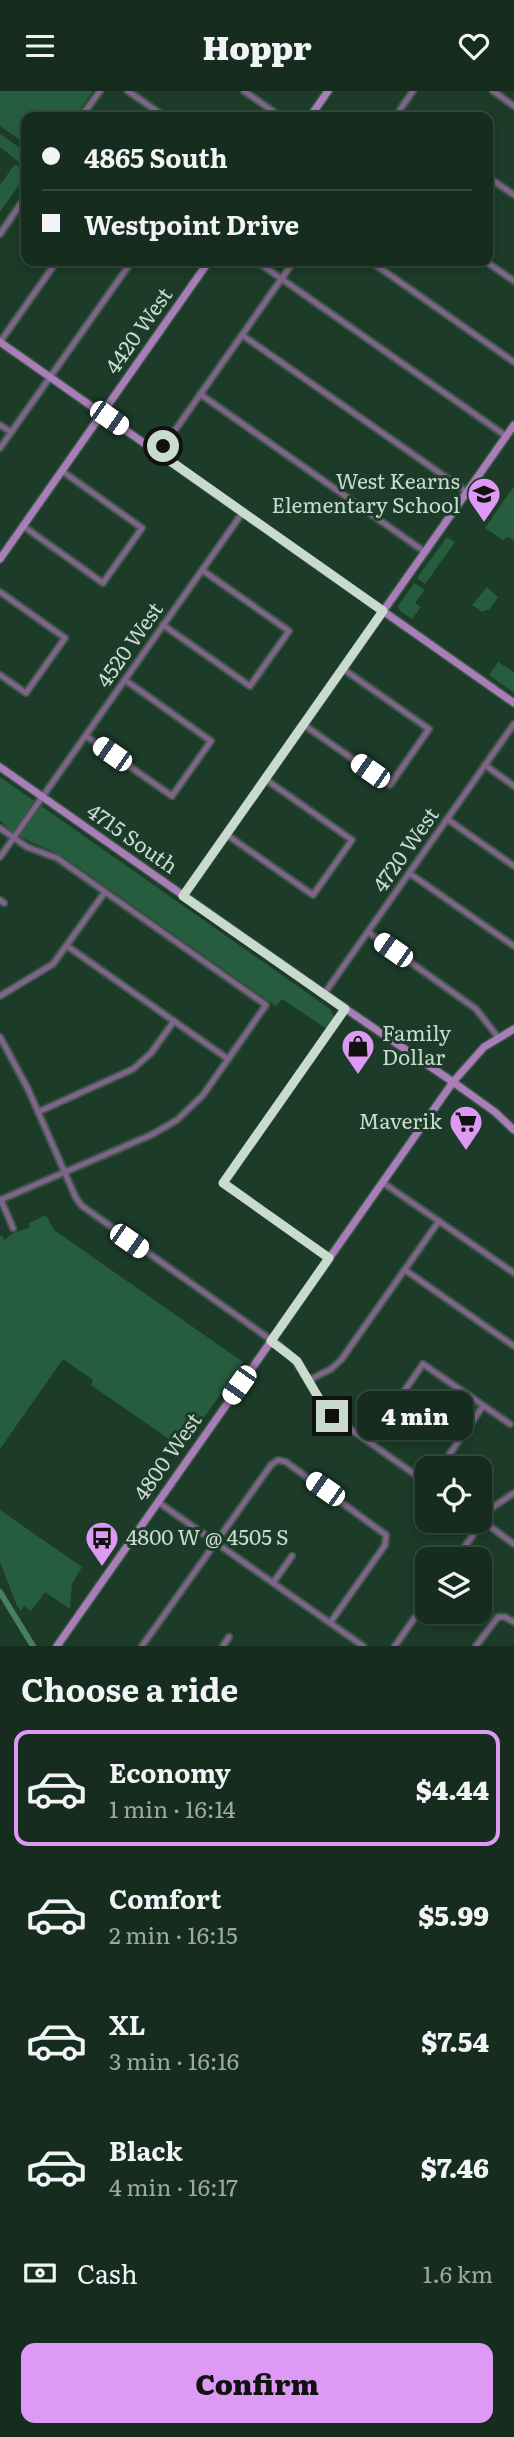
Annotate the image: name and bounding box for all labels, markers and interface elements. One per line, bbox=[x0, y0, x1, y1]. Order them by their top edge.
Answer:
text: Hoppr bbox=[202, 22, 312, 70]
icon: menu bbox=[21, 27, 59, 65]
icon: heart bbox=[455, 27, 493, 65]
text: 4865 South bbox=[84, 137, 228, 176]
text: Westpoint Drive bbox=[84, 204, 299, 243]
street label: 4420 West bbox=[96, 279, 178, 379]
car bbox=[86, 397, 133, 439]
route start bbox=[147, 430, 179, 462]
place label: West Kearns Elementary School bbox=[271, 464, 460, 519]
school or university icon: West Kearns Elementary School bbox=[465, 475, 503, 524]
street label: 4520 West bbox=[87, 594, 169, 693]
car bbox=[89, 733, 136, 775]
car bbox=[347, 750, 394, 792]
street label: 4715 South bbox=[82, 794, 185, 880]
street label: 4720 West bbox=[363, 799, 445, 898]
car bbox=[370, 929, 417, 971]
place label: Family Dollar bbox=[382, 1016, 452, 1071]
shop icon: Family Dollar bbox=[339, 1027, 377, 1076]
supermarket icon: Maverik bbox=[447, 1103, 485, 1152]
place label: Maverik bbox=[359, 1104, 442, 1135]
car bbox=[106, 1220, 153, 1262]
car bbox=[219, 1362, 260, 1408]
callout: 4 min bbox=[356, 1391, 472, 1441]
text: 4 min bbox=[381, 1398, 449, 1432]
route end bbox=[316, 1400, 348, 1432]
street label: 4800 West bbox=[124, 1405, 208, 1506]
map controls bbox=[415, 1456, 492, 1624]
button: locate bbox=[415, 1456, 492, 1533]
car bbox=[302, 1468, 349, 1510]
bus stop icon: 4800 W @ 4505 S bbox=[83, 1519, 121, 1568]
place label: 4800 W @ 4505 S bbox=[126, 1520, 289, 1551]
button: layers bbox=[415, 1547, 492, 1624]
text: Choose a ride bbox=[21, 1664, 238, 1712]
text: Economy bbox=[109, 1752, 231, 1791]
icon: car bbox=[25, 1757, 88, 1820]
text: $4.44 bbox=[416, 1769, 489, 1808]
text: 1 min · 16:14 bbox=[109, 1791, 236, 1825]
text: Comfort bbox=[109, 1878, 221, 1917]
icon: car bbox=[25, 1883, 88, 1946]
text: $5.99 bbox=[418, 1895, 489, 1934]
text: 2 min · 16:15 bbox=[109, 1917, 238, 1951]
text: XL bbox=[109, 2004, 146, 2043]
icon: car bbox=[25, 2009, 88, 2072]
text: $7.54 bbox=[421, 2021, 489, 2060]
text: 3 min · 16:16 bbox=[109, 2043, 239, 2077]
text: Black bbox=[109, 2130, 183, 2169]
icon: car bbox=[25, 2135, 88, 2198]
text: $7.46 bbox=[421, 2147, 489, 2186]
text: 4 min · 16:17 bbox=[109, 2169, 238, 2203]
text: Cash bbox=[77, 2253, 138, 2292]
icon: cash bbox=[21, 2254, 59, 2292]
text: 1.6 km bbox=[423, 2256, 493, 2290]
button: Confirm bbox=[21, 2343, 493, 2423]

